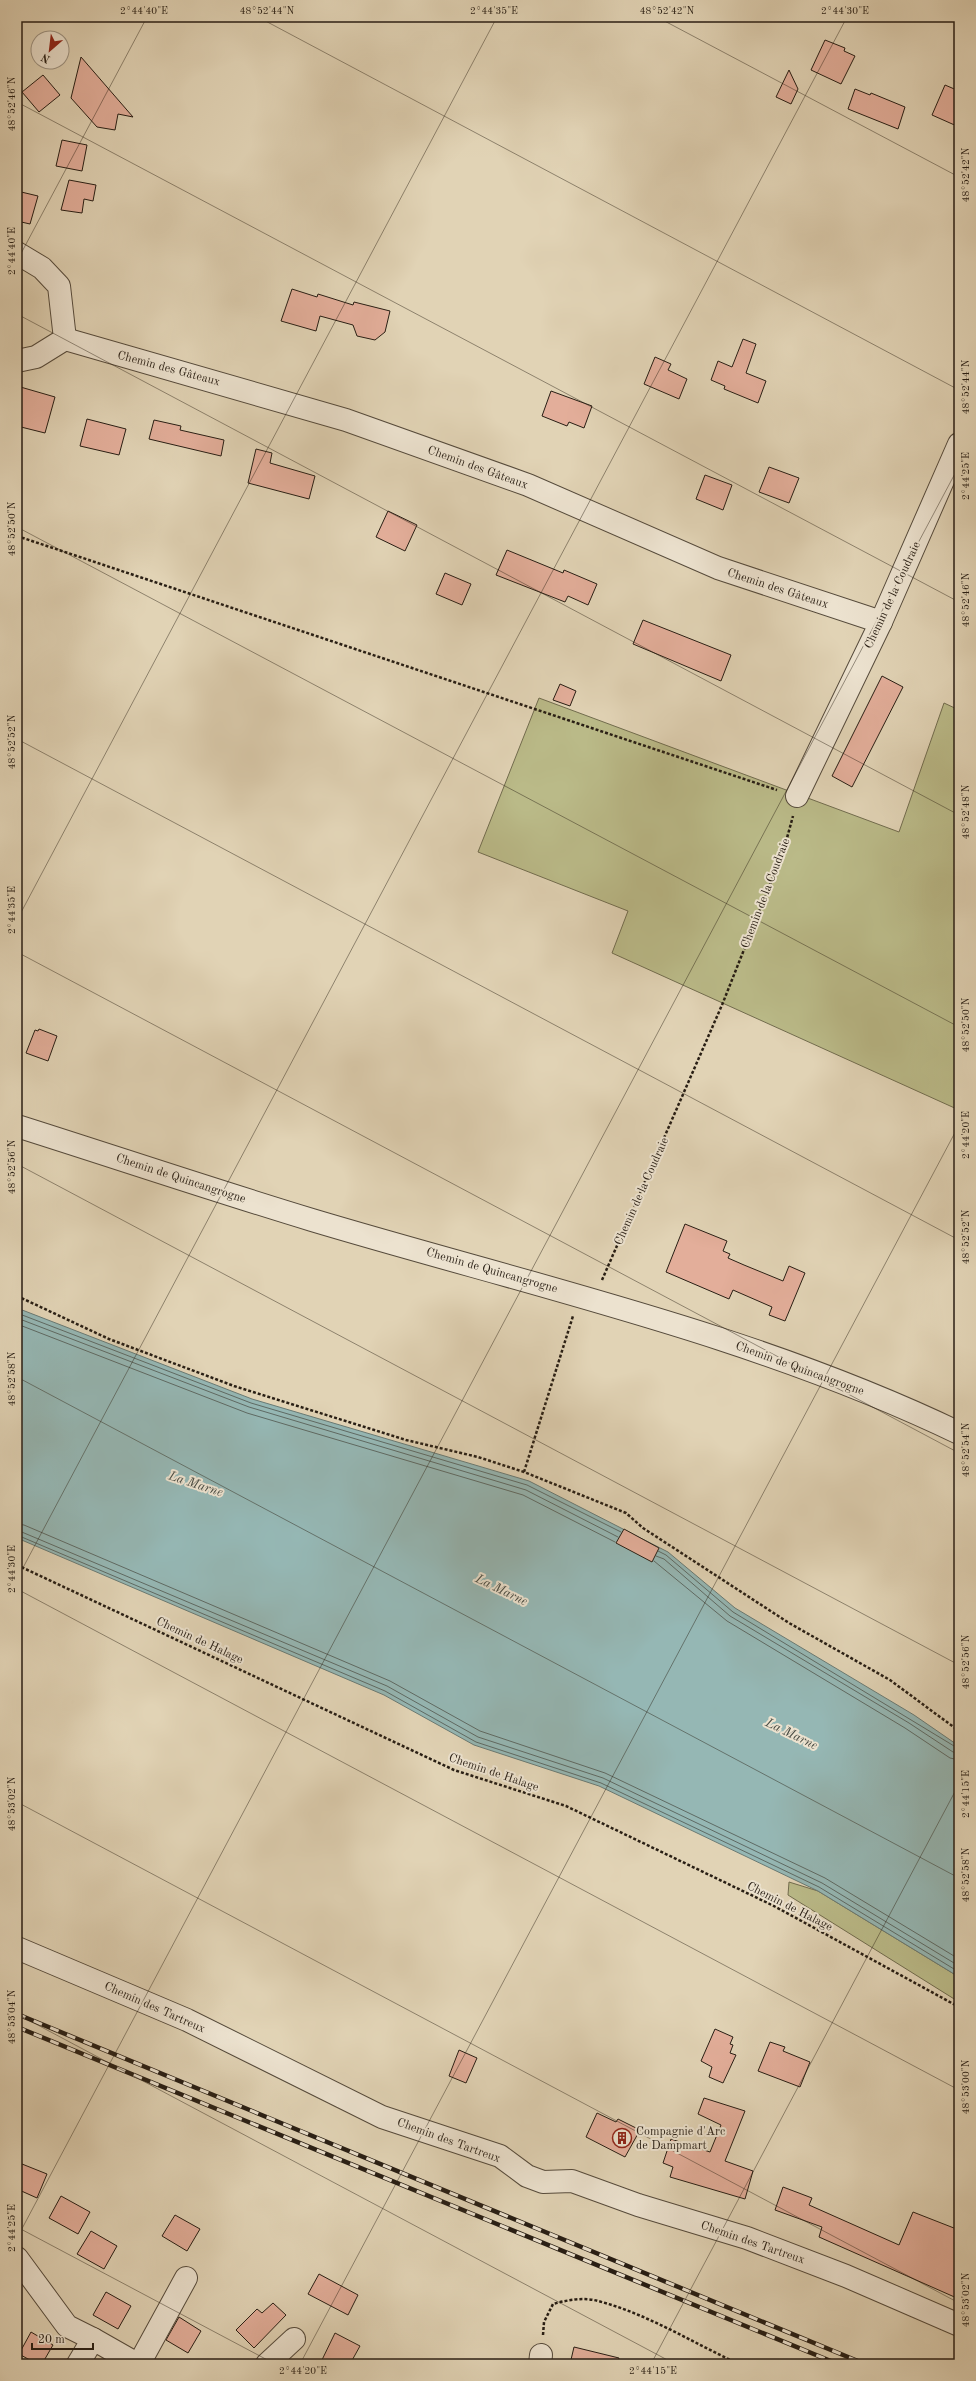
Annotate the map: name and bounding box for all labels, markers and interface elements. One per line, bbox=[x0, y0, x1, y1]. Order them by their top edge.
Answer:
text: 2°44'40"E bbox=[120, 6, 168, 16]
text: 48°52'44"N bbox=[240, 6, 295, 16]
text: 2°44'35"E bbox=[470, 6, 518, 16]
text: 48°52'42"N bbox=[640, 6, 695, 16]
text: 2°44'30"E bbox=[821, 6, 869, 16]
north arrow bbox=[30, 30, 70, 70]
text: N bbox=[39, 50, 52, 64]
text: 48°52'46"N bbox=[7, 76, 17, 131]
text: 48°52'42"N bbox=[961, 147, 971, 202]
text: 2°44'40"E bbox=[7, 227, 17, 275]
street label: Chemin des Gâteaux bbox=[116, 349, 221, 388]
text: 48°52'44"N bbox=[961, 359, 971, 414]
street label: Chemin des Gâteaux bbox=[426, 444, 529, 492]
text: 2°44'25"E bbox=[961, 452, 971, 500]
text: 48°52'50"N bbox=[7, 501, 17, 556]
street label: Chemin de la Coudraie bbox=[863, 540, 923, 651]
street label: Chemin des Gâteaux bbox=[725, 567, 830, 611]
text: 48°52'46"N bbox=[961, 572, 971, 627]
text: 48°52'52"N bbox=[7, 714, 17, 769]
text: 48°52'48"N bbox=[961, 784, 971, 839]
street label: Chemin de la Coudraie bbox=[739, 836, 793, 950]
text: 2°44'35"E bbox=[7, 886, 17, 934]
text: 48°52'50"N bbox=[961, 997, 971, 1052]
text: 2°44'20"E bbox=[961, 1111, 971, 1159]
street label: Chemin de la Coudraie bbox=[613, 1135, 671, 1247]
text: 48°52'56"N bbox=[7, 1139, 17, 1194]
street label: Chemin de Quincangrogne bbox=[114, 1152, 248, 1206]
text: 48°52'52"N bbox=[961, 1209, 971, 1264]
street label: Chemin de Quincangrogne bbox=[425, 1246, 559, 1296]
street label: Chemin de Quincangrogne bbox=[734, 1340, 866, 1398]
text: 48°52'58"N bbox=[7, 1351, 17, 1406]
text: 48°52'54"N bbox=[961, 1422, 971, 1477]
water label: La Marne bbox=[166, 1469, 224, 1499]
text: 2°44'30"E bbox=[7, 1545, 17, 1593]
water label: La Marne bbox=[472, 1572, 530, 1609]
street label: Chemin de Halage bbox=[154, 1616, 245, 1666]
text: 48°52'56"N bbox=[961, 1634, 971, 1689]
water label: La Marne bbox=[762, 1716, 820, 1753]
street label: Chemin de Halage bbox=[447, 1752, 541, 1794]
text: 2°44'15"E bbox=[961, 1770, 971, 1818]
text: 48°53'02"N bbox=[7, 1776, 17, 1831]
text: 48°52'58"N bbox=[961, 1847, 971, 1902]
street label: Chemin de Halage bbox=[745, 1880, 835, 1934]
street label: Chemin des Tartreux bbox=[102, 1980, 207, 2036]
text: 48°53'04"N bbox=[7, 1989, 17, 2044]
text: 48°53'00"N bbox=[961, 2059, 971, 2114]
street label: Chemin des Tartreux bbox=[395, 2117, 502, 2165]
place label: Compagnie d'Arc de Dampmart bbox=[636, 2126, 725, 2152]
building icon: Compagnie d'Arc de Dampmart bbox=[611, 2127, 633, 2149]
text: 2°44'25"E bbox=[7, 2204, 17, 2252]
street label: Chemin des Tartreux bbox=[699, 2220, 806, 2266]
text: 48°53'02"N bbox=[961, 2272, 971, 2327]
scale bar bbox=[32, 2325, 93, 2351]
text: 20 m bbox=[38, 2334, 65, 2346]
text: 2°44'20"E bbox=[279, 2366, 327, 2376]
text: 2°44'15"E bbox=[629, 2366, 677, 2376]

